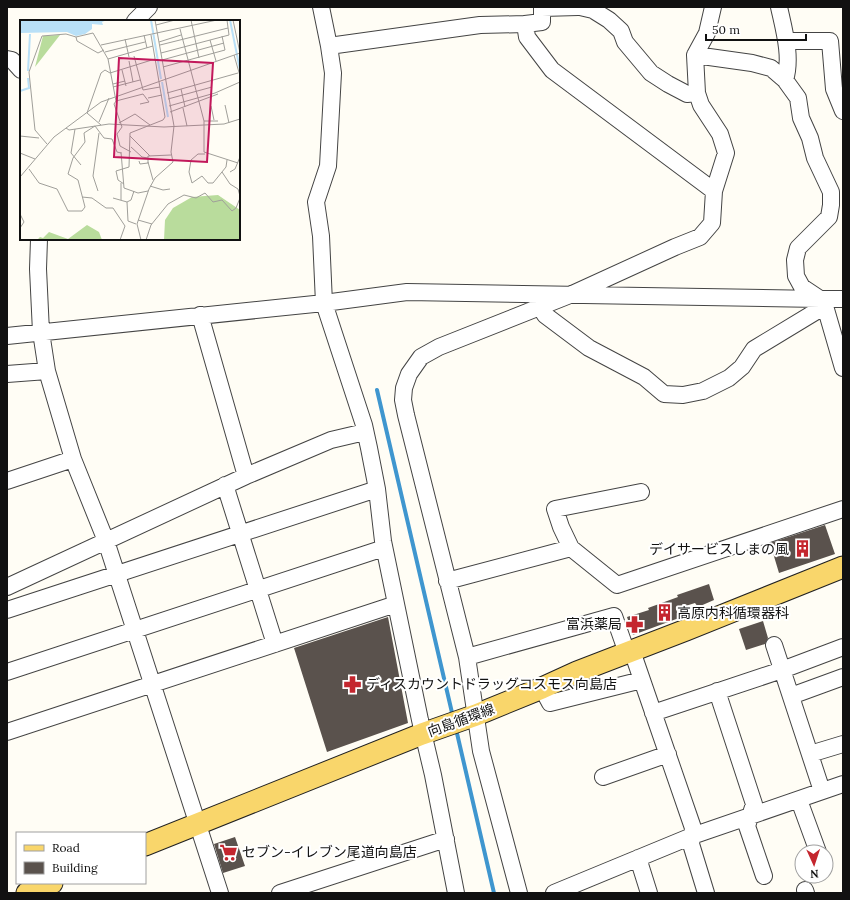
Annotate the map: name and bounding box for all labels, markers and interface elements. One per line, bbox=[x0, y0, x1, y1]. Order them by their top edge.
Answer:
scale bar bbox=[706, 16, 806, 42]
inset map bbox=[20, 20, 240, 240]
text: 50 m bbox=[712, 22, 740, 37]
building icon: デイサービスしまの風 bbox=[792, 539, 812, 559]
place label: デイサービスしまの風 bbox=[649, 540, 789, 558]
building icon: 高原内科循環器科 bbox=[654, 603, 674, 623]
place label: 高原内科循環器科 bbox=[677, 604, 789, 622]
pharmacy icon: 富浜薬局 bbox=[625, 614, 645, 634]
place label: 富浜薬局 bbox=[566, 615, 622, 633]
pharmacy icon: ディスカウントドラッグコスモス向島店 bbox=[343, 674, 363, 694]
place label: ディスカウントドラッグコスモス向島店 bbox=[366, 675, 617, 693]
street label: 向島循環線 bbox=[425, 700, 497, 740]
legend bbox=[16, 832, 146, 884]
text: Road bbox=[52, 840, 80, 855]
supermarket icon: セブン-イレブン尾道向島店 bbox=[219, 842, 239, 862]
place label: セブン-イレブン尾道向島店 bbox=[242, 843, 417, 861]
north arrow bbox=[794, 844, 834, 884]
text: Building bbox=[52, 860, 98, 875]
text: N bbox=[809, 867, 819, 881]

